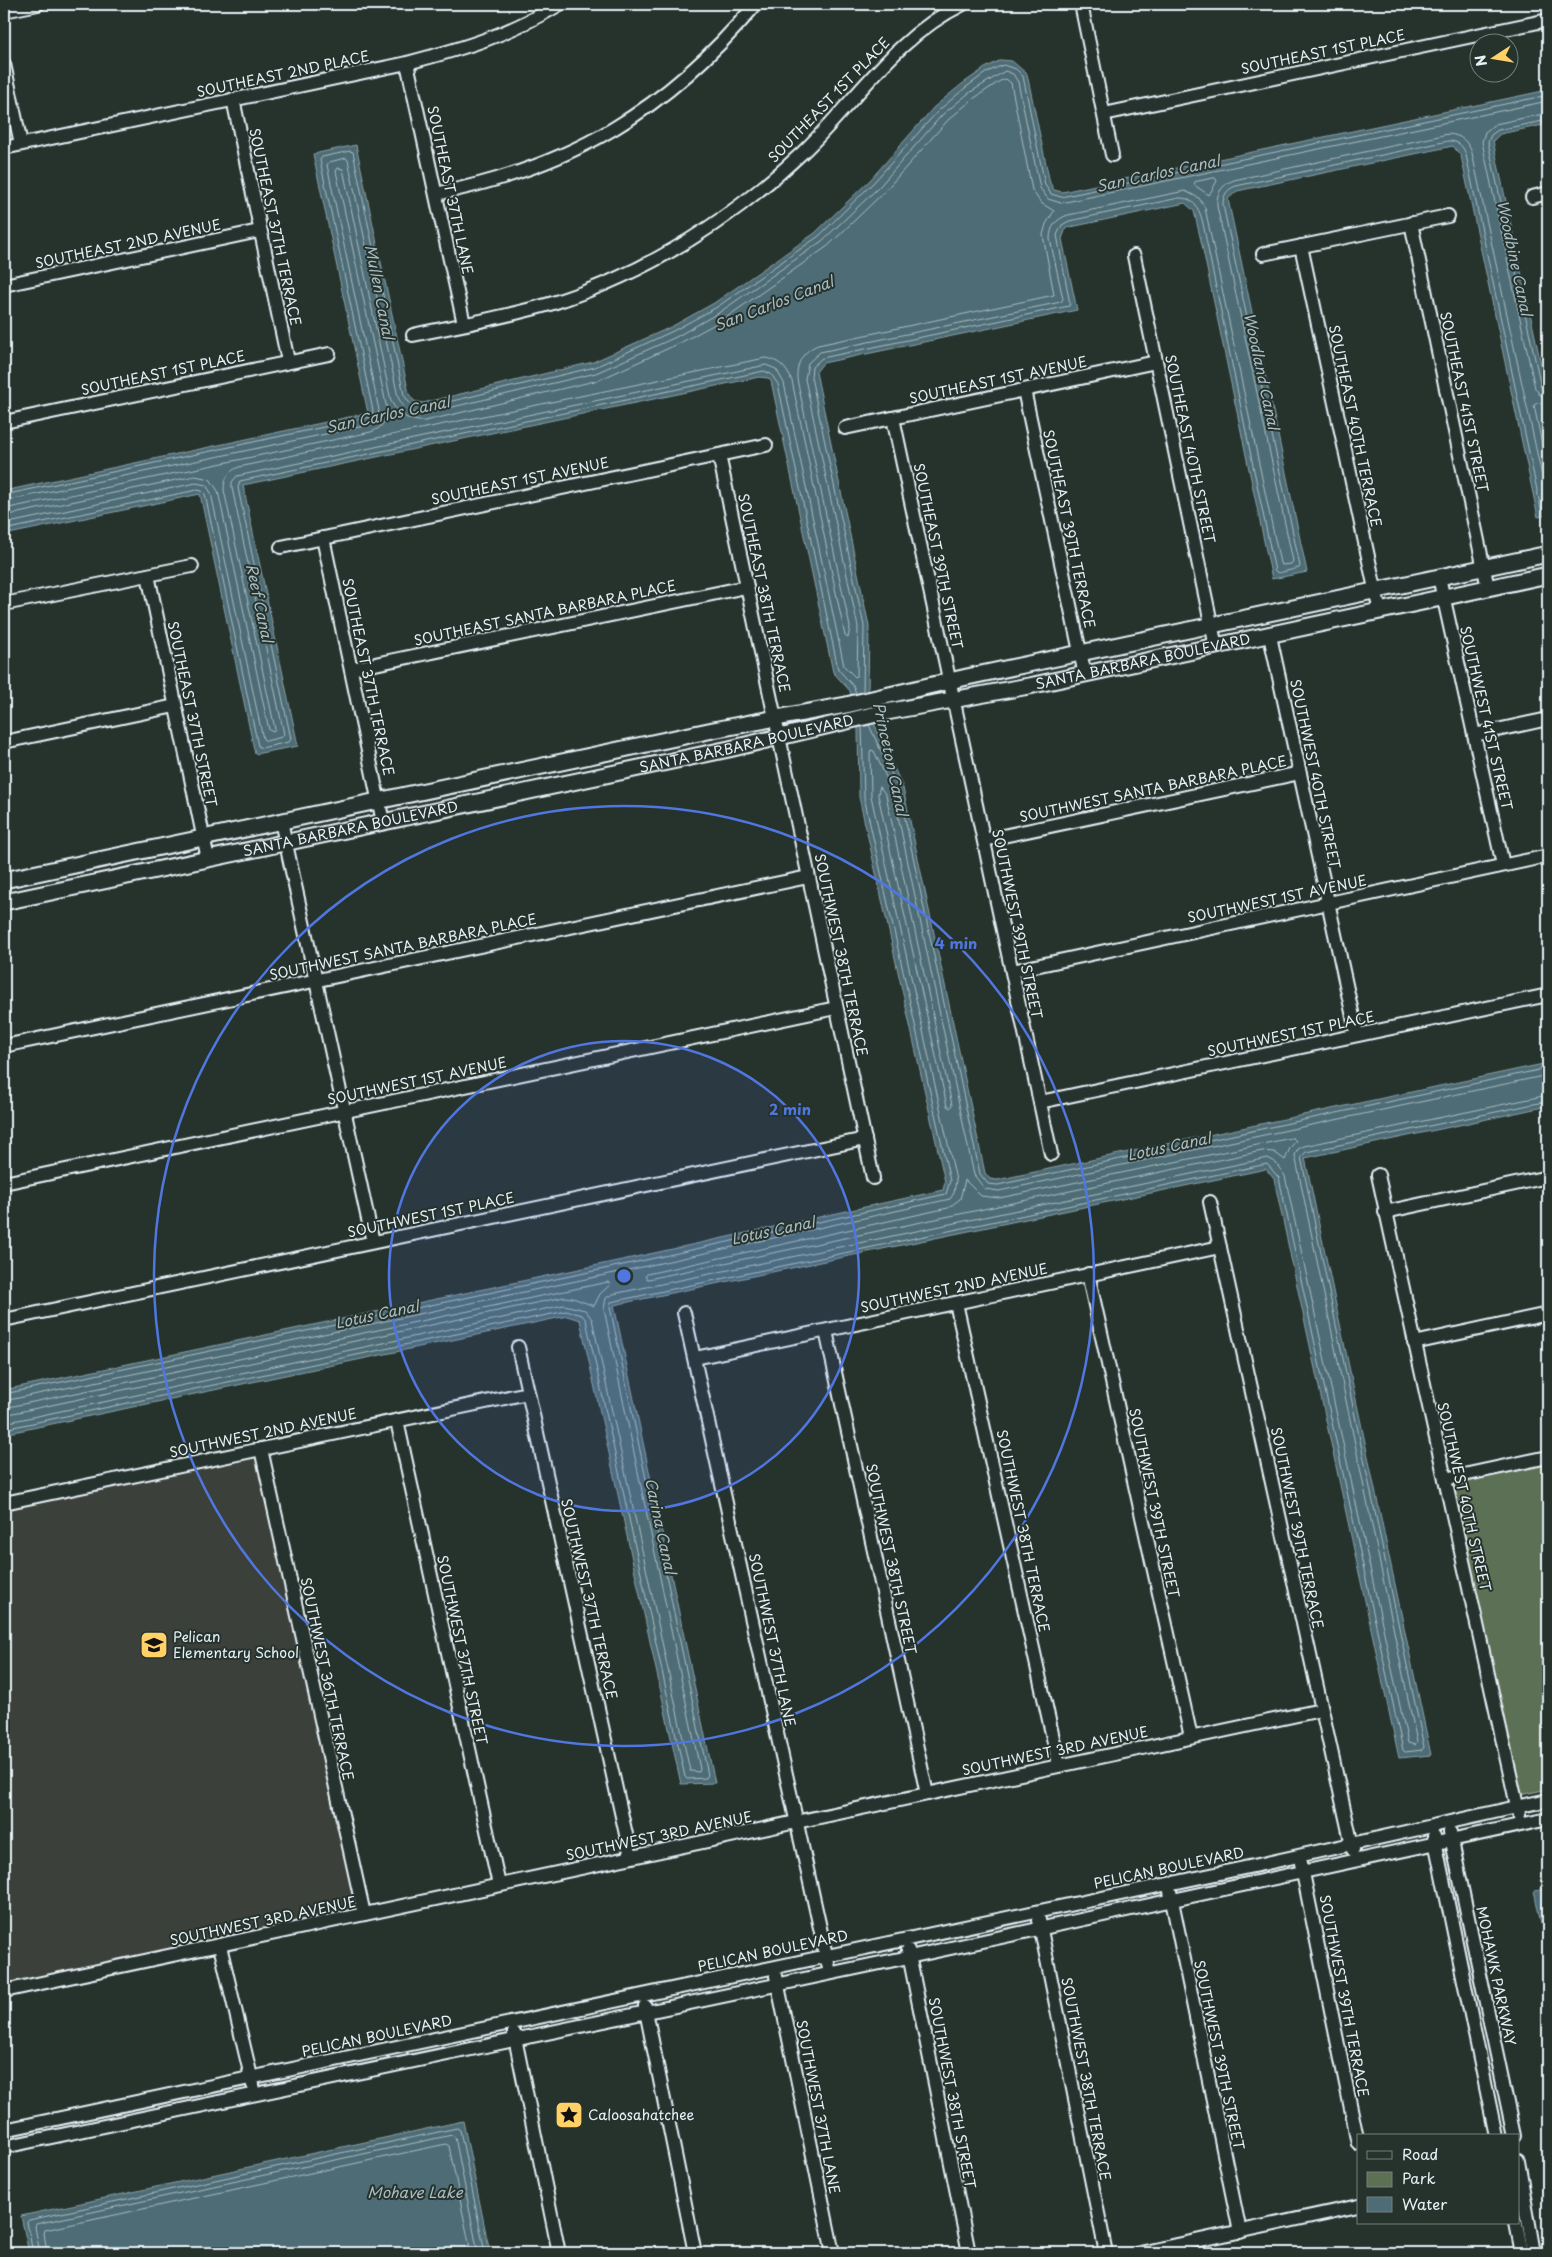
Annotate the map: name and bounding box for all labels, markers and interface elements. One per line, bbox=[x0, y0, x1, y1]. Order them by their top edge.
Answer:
street label: SOUTHEAST 1ST PLACE bbox=[1239, 24, 1407, 79]
street label: SOUTHEAST 1ST PLACE bbox=[763, 32, 894, 167]
north arrow bbox=[1470, 32, 1520, 82]
street label: SOUTHEAST 2ND PLACE bbox=[195, 45, 371, 102]
text: N bbox=[1469, 53, 1492, 68]
street label: SOUTHEAST 37TH LANE bbox=[422, 104, 479, 276]
street label: SOUTHEAST 37TH TERRACE bbox=[244, 126, 307, 328]
water label: San Carlos Canal bbox=[1094, 148, 1224, 197]
water label: Woodbine Canal bbox=[1492, 198, 1540, 320]
street label: SOUTHEAST 2ND AVENUE bbox=[33, 214, 223, 273]
water label: Mullen Canal bbox=[360, 242, 401, 344]
water label: San Carlos Canal bbox=[711, 268, 839, 336]
water label: Woodland Canal bbox=[1239, 310, 1287, 434]
street label: SOUTHEAST 41ST STREET bbox=[1435, 310, 1494, 494]
street label: SOUTHEAST 40TH TERRACE bbox=[1324, 323, 1387, 529]
street label: SOUTHEAST 1ST PLACE bbox=[79, 345, 247, 400]
street label: SOUTHEAST 1ST AVENUE bbox=[907, 350, 1089, 409]
street label: SOUTHEAST 40TH STREET bbox=[1160, 353, 1221, 546]
water label: San Carlos Canal bbox=[324, 389, 454, 438]
street label: SOUTHEAST 39TH TERRACE bbox=[1038, 428, 1101, 630]
street label: SOUTHEAST 1ST AVENUE bbox=[429, 451, 611, 510]
street label: SOUTHEAST 39TH STREET bbox=[909, 461, 969, 651]
street label: SOUTHEAST 38TH TERRACE bbox=[733, 491, 796, 694]
water label: Reef Canal bbox=[241, 561, 281, 647]
street label: SOUTHEAST SANTA BARBARA PLACE bbox=[412, 574, 678, 651]
street label: SOUTHEAST 37TH TERRACE bbox=[337, 576, 400, 778]
street label: SOUTHEAST 37TH STREET bbox=[163, 619, 223, 809]
street label: SOUTHWEST 41ST STREET bbox=[1455, 624, 1518, 812]
street label: SANTA BARBARA BOULEVARD bbox=[1033, 628, 1252, 694]
street label: SOUTHWEST 40TH STREET bbox=[1285, 677, 1346, 871]
water label: Princeton Canal bbox=[868, 700, 915, 820]
street label: SANTA BARBARA BOULEVARD bbox=[637, 709, 856, 778]
street label: SOUTHWEST SANTA BARBARA PLACE bbox=[1017, 750, 1288, 827]
street label: SANTA BARBARA BOULEVARD bbox=[241, 795, 460, 861]
street label: SOUTHWEST 39TH STREET bbox=[987, 827, 1048, 1021]
street label: SOUTHWEST 38TH TERRACE bbox=[810, 852, 873, 1058]
street label: SOUTHWEST 1ST AVENUE bbox=[1185, 869, 1369, 928]
street label: SOUTHWEST SANTA BARBARA PLACE bbox=[267, 908, 538, 985]
text: 4 min bbox=[935, 931, 977, 954]
street label: SOUTHWEST 1ST PLACE bbox=[1206, 1006, 1376, 1061]
street label: SOUTHWEST 1ST AVENUE bbox=[325, 1051, 509, 1110]
text: 2 min bbox=[769, 1097, 811, 1120]
water label: Lotus Canal bbox=[1125, 1125, 1215, 1166]
street label: SOUTHWEST 1ST PLACE bbox=[346, 1187, 516, 1242]
water label: Lotus Canal bbox=[729, 1209, 819, 1250]
street label: SOUTHWEST 2ND AVENUE bbox=[858, 1257, 1050, 1318]
centre of rings bbox=[615, 1267, 633, 1285]
water label: Lotus Canal bbox=[333, 1293, 423, 1334]
street label: SOUTHWEST 40TH STREET bbox=[1432, 1400, 1497, 1594]
street label: SOUTHWEST 2ND AVENUE bbox=[167, 1402, 359, 1463]
street label: SOUTHWEST 39TH STREET bbox=[1124, 1406, 1185, 1600]
street label: SOUTHWEST 39TH TERRACE bbox=[1266, 1425, 1329, 1631]
street label: SOUTHWEST 38TH TERRACE bbox=[992, 1428, 1055, 1634]
street label: SOUTHWEST 38TH STREET bbox=[861, 1462, 922, 1657]
water label: Carina Canal bbox=[640, 1475, 683, 1579]
street label: SOUTHWEST 37TH TERRACE bbox=[556, 1496, 623, 1701]
street label: SOUTHWEST 37TH LANE bbox=[744, 1551, 801, 1729]
street label: SOUTHWEST 37TH STREET bbox=[432, 1553, 493, 1747]
street label: SOUTHWEST 36TH TERRACE bbox=[296, 1576, 359, 1782]
place label: Pelican Elementary School bbox=[173, 1626, 299, 1663]
school or university icon: Pelican Elementary School bbox=[139, 1630, 169, 1660]
street label: SOUTHWEST 3RD AVENUE bbox=[960, 1721, 1150, 1781]
street label: SOUTHWEST 3RD AVENUE bbox=[564, 1806, 754, 1866]
street label: PELICAN BOULEVARD bbox=[1092, 1841, 1246, 1894]
street label: SOUTHWEST 3RD AVENUE bbox=[168, 1891, 358, 1951]
street label: SOUTHWEST 39TH TERRACE bbox=[1315, 1893, 1374, 2099]
street label: MOHAWK PARKWAY bbox=[1471, 1904, 1522, 2048]
street label: PELICAN BOULEVARD bbox=[696, 1924, 850, 1977]
street label: SOUTHWEST 39TH STREET bbox=[1189, 1958, 1250, 2152]
street label: SOUTHWEST 38TH TERRACE bbox=[1056, 1975, 1117, 2182]
street label: SOUTHWEST 38TH STREET bbox=[924, 1995, 981, 2191]
street label: PELICAN BOULEVARD bbox=[300, 2009, 454, 2062]
street label: SOUTHWEST 37TH LANE bbox=[791, 2018, 846, 2196]
place icon: Caloosahatchee bbox=[554, 2100, 584, 2130]
place label: Caloosahatchee bbox=[588, 2104, 695, 2125]
legend bbox=[1357, 2134, 1520, 2224]
text: Road bbox=[1402, 2142, 1438, 2165]
text: Park bbox=[1402, 2166, 1436, 2189]
water label: Mohave Lake bbox=[367, 2180, 464, 2203]
text: Water bbox=[1402, 2192, 1447, 2215]

